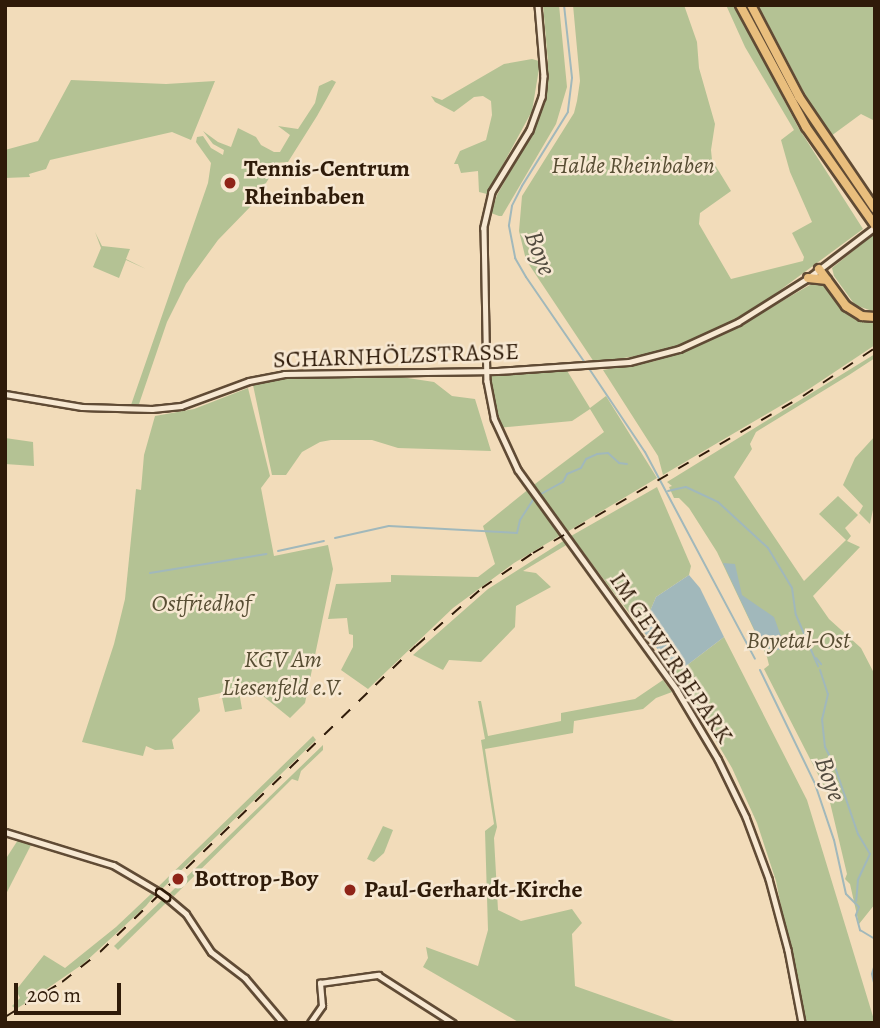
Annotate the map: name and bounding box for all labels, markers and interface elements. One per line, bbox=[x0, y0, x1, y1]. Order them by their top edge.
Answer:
park label: Halde Rheinbaben bbox=[551, 152, 715, 180]
place label: Tennis-Centrum Rheinbaben bbox=[244, 155, 410, 211]
marker: Tennis-Centrum Rheinbaben bbox=[222, 175, 238, 191]
water label: Boye bbox=[517, 226, 563, 280]
street label: SCHARNHÖLZSTRASSE bbox=[272, 337, 520, 375]
street label: IM GEWERBEPARK bbox=[603, 567, 739, 749]
park label: Ostfriedhof bbox=[151, 590, 251, 618]
park label: Boyetal-Ost bbox=[746, 627, 850, 655]
park label: KGV Am Liesenfeld e.V. bbox=[222, 646, 344, 702]
water label: Boye bbox=[808, 753, 852, 805]
place label: Bottrop-Boy bbox=[194, 865, 318, 893]
marker: Bottrop-Boy bbox=[168, 869, 188, 889]
place label: Paul-Gerhardt-Kirche bbox=[364, 876, 582, 904]
marker: Paul-Gerhardt-Kirche bbox=[342, 882, 358, 898]
scale bar bbox=[18, 968, 124, 1012]
text: 200 m bbox=[27, 981, 81, 1009]

